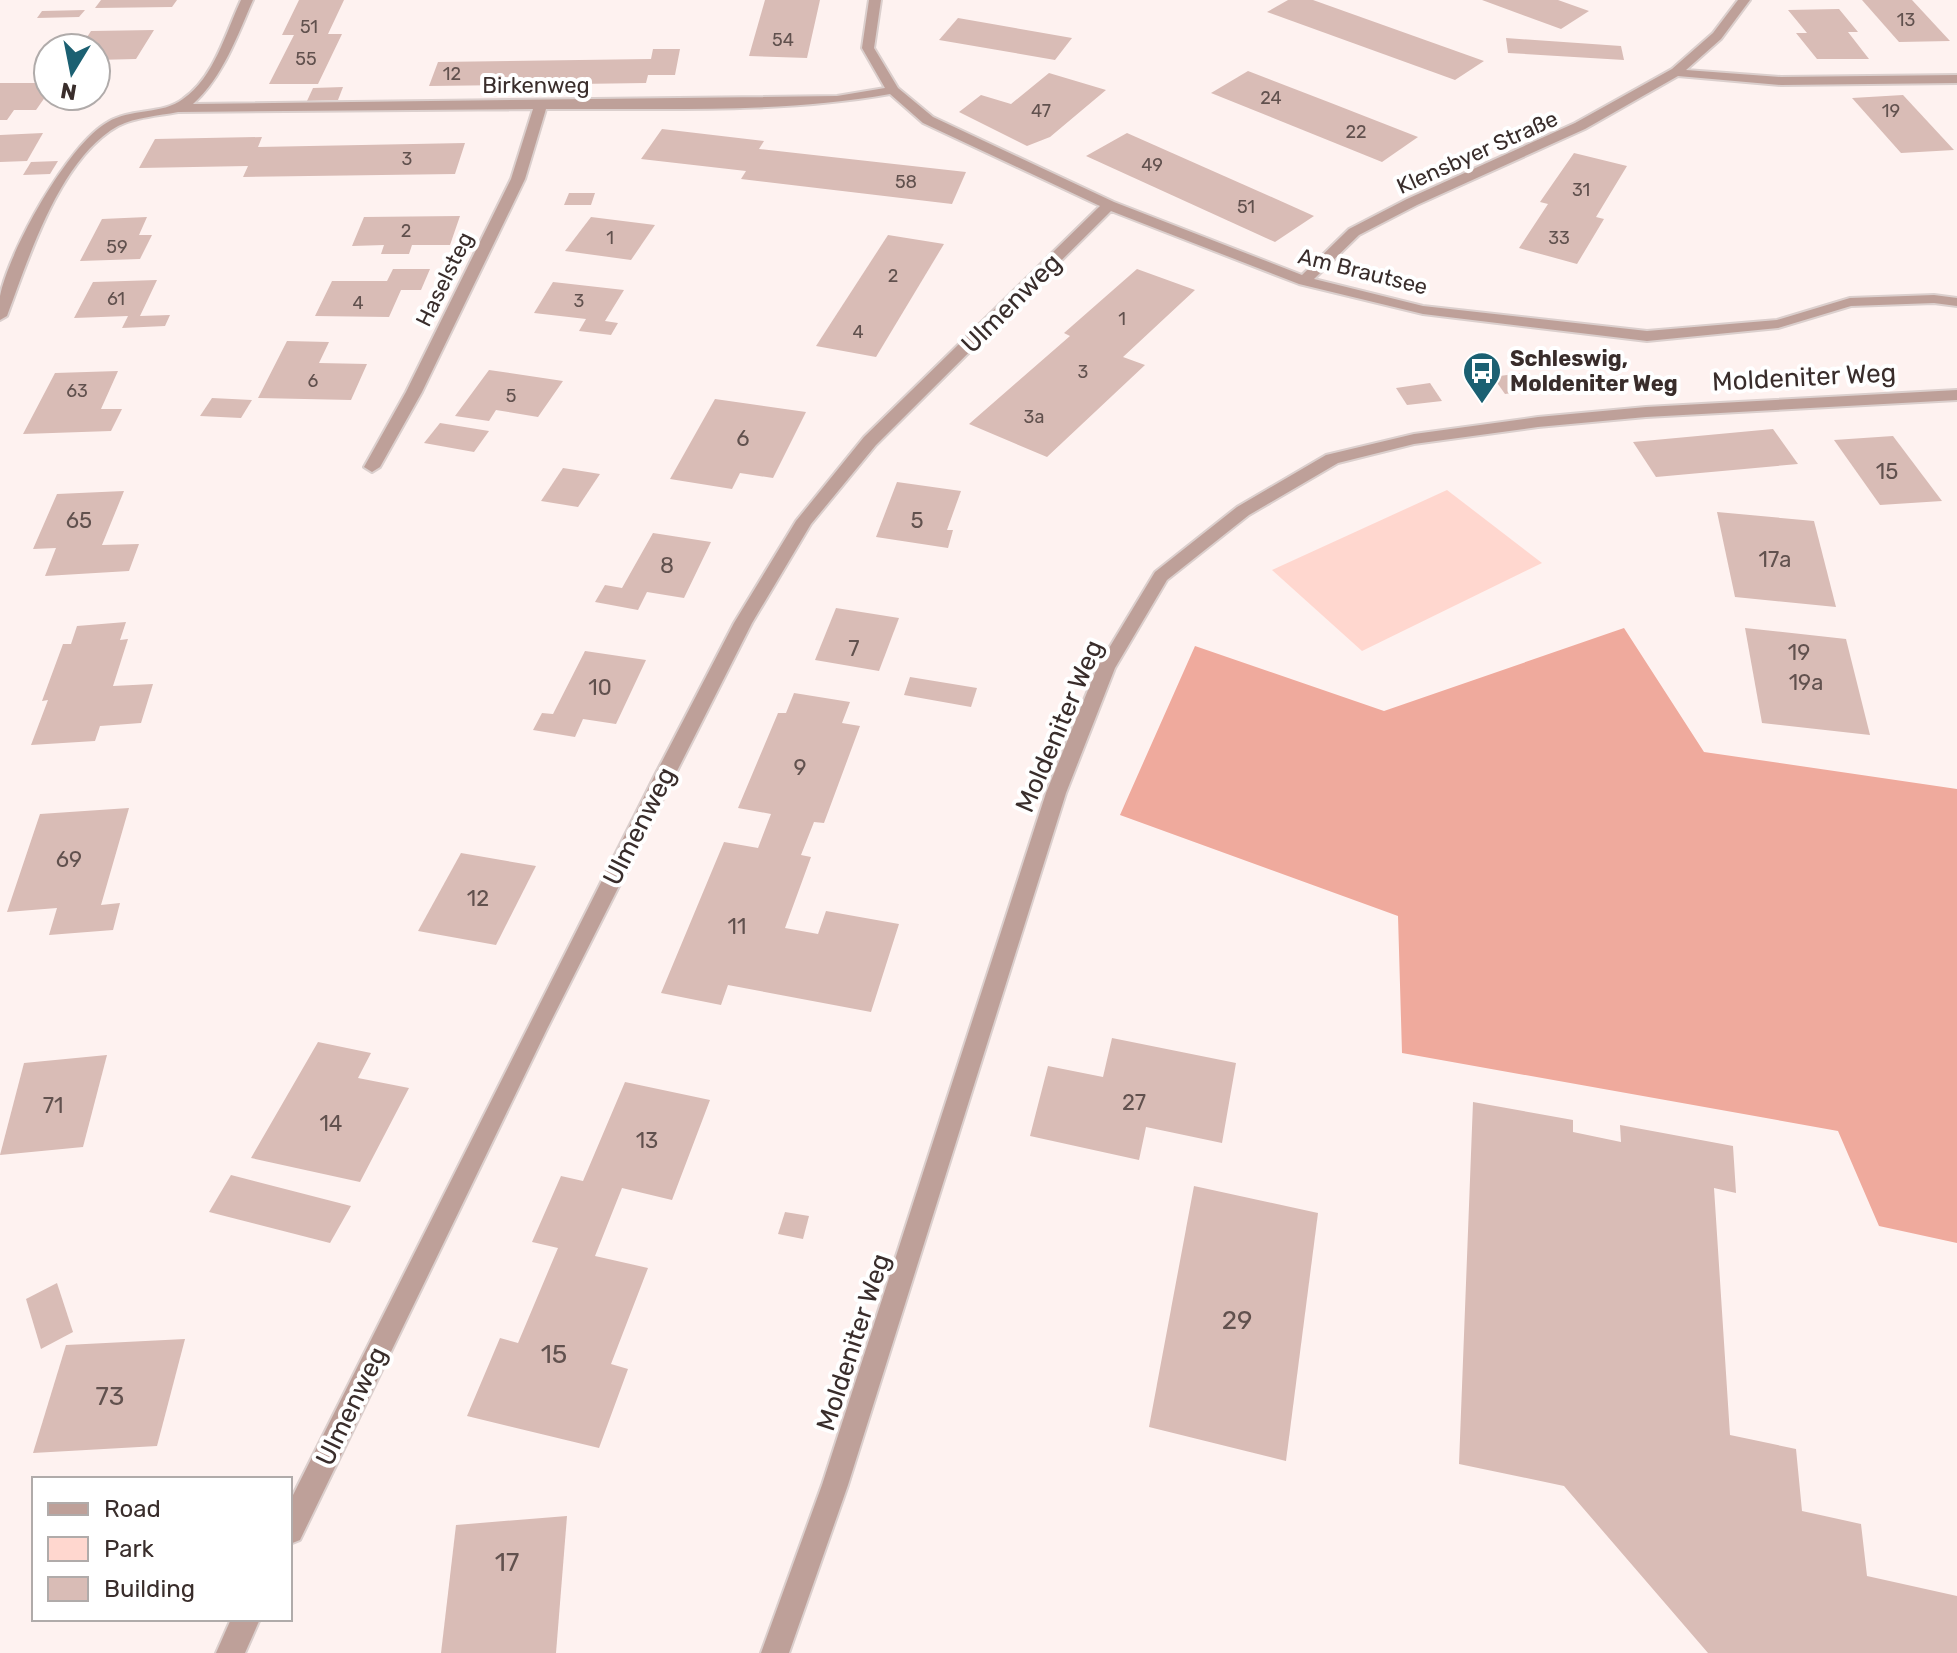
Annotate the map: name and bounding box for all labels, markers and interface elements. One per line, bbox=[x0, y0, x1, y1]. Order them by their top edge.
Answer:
house number: 13 bbox=[1897, 9, 1915, 31]
house number: 51 bbox=[300, 16, 318, 38]
house number: 54 bbox=[772, 29, 794, 51]
north arrow bbox=[32, 32, 112, 112]
house number: 55 bbox=[295, 48, 317, 70]
house number: 12 bbox=[443, 63, 461, 85]
street label: Birkenweg bbox=[482, 72, 590, 99]
text: N bbox=[58, 77, 79, 106]
house number: 24 bbox=[1260, 87, 1282, 109]
house number: 47 bbox=[1031, 100, 1051, 122]
house number: 19 bbox=[1882, 100, 1900, 122]
street label: Klensbyer Straße bbox=[1393, 105, 1562, 200]
house number: 22 bbox=[1345, 121, 1367, 143]
house number: 3 bbox=[402, 148, 412, 170]
house number: 49 bbox=[1141, 154, 1163, 176]
house number: 58 bbox=[895, 171, 917, 193]
house number: 31 bbox=[1572, 179, 1590, 201]
house number: 51 bbox=[1237, 196, 1255, 218]
house number: 2 bbox=[401, 220, 411, 242]
street label: Haselsteg bbox=[410, 227, 479, 331]
house number: 1 bbox=[606, 227, 614, 249]
house number: 33 bbox=[1548, 227, 1570, 249]
house number: 59 bbox=[106, 236, 128, 258]
street label: Am Brautsee bbox=[1295, 242, 1430, 301]
street label: Ulmenweg bbox=[955, 247, 1068, 360]
house number: 2 bbox=[888, 265, 898, 287]
house number: 61 bbox=[107, 288, 125, 310]
house number: 3 bbox=[574, 290, 584, 312]
house number: 4 bbox=[352, 292, 364, 314]
house number: 1 bbox=[1118, 308, 1126, 330]
house number: 4 bbox=[852, 321, 864, 343]
place label: Schleswig, Moldeniter Weg bbox=[1510, 345, 1678, 397]
bus stop icon: Schleswig, Moldeniter Weg bbox=[1461, 350, 1503, 405]
street label: Moldeniter Weg bbox=[1711, 357, 1897, 398]
house number: 3 bbox=[1078, 361, 1088, 383]
house number: 6 bbox=[308, 370, 319, 392]
house number: 63 bbox=[66, 380, 88, 402]
house number: 5 bbox=[506, 385, 516, 407]
house number: 3a bbox=[1024, 406, 1044, 428]
house number: 6 bbox=[736, 425, 750, 452]
house number: 15 bbox=[1876, 458, 1898, 485]
house number: 65 bbox=[66, 507, 92, 534]
house number: 5 bbox=[910, 507, 924, 534]
house number: 17a bbox=[1759, 546, 1791, 573]
house number: 8 bbox=[660, 552, 674, 579]
house number: 7 bbox=[848, 635, 860, 662]
street label: Moldeniter Weg bbox=[1009, 635, 1110, 817]
house number: 19 bbox=[1788, 639, 1810, 666]
house number: 19a bbox=[1789, 669, 1823, 696]
house number: 10 bbox=[588, 674, 612, 701]
house number: 9 bbox=[793, 754, 807, 781]
street label: Ulmenweg bbox=[596, 762, 682, 890]
house number: 69 bbox=[56, 846, 82, 873]
house number: 12 bbox=[467, 885, 489, 912]
house number: 11 bbox=[728, 913, 746, 940]
house number: 27 bbox=[1122, 1089, 1146, 1116]
house number: 71 bbox=[43, 1092, 63, 1119]
house number: 14 bbox=[319, 1110, 343, 1137]
house number: 13 bbox=[636, 1127, 658, 1154]
street label: Moldeniter Weg bbox=[810, 1250, 897, 1435]
house number: 29 bbox=[1222, 1305, 1252, 1336]
house number: 15 bbox=[541, 1339, 567, 1370]
street label: Ulmenweg bbox=[309, 1342, 394, 1471]
house number: 73 bbox=[96, 1381, 124, 1412]
legend bbox=[32, 1477, 292, 1621]
text: Road bbox=[104, 1495, 161, 1523]
text: Park bbox=[104, 1535, 155, 1563]
house number: 17 bbox=[495, 1547, 519, 1578]
text: Building bbox=[104, 1575, 195, 1603]

